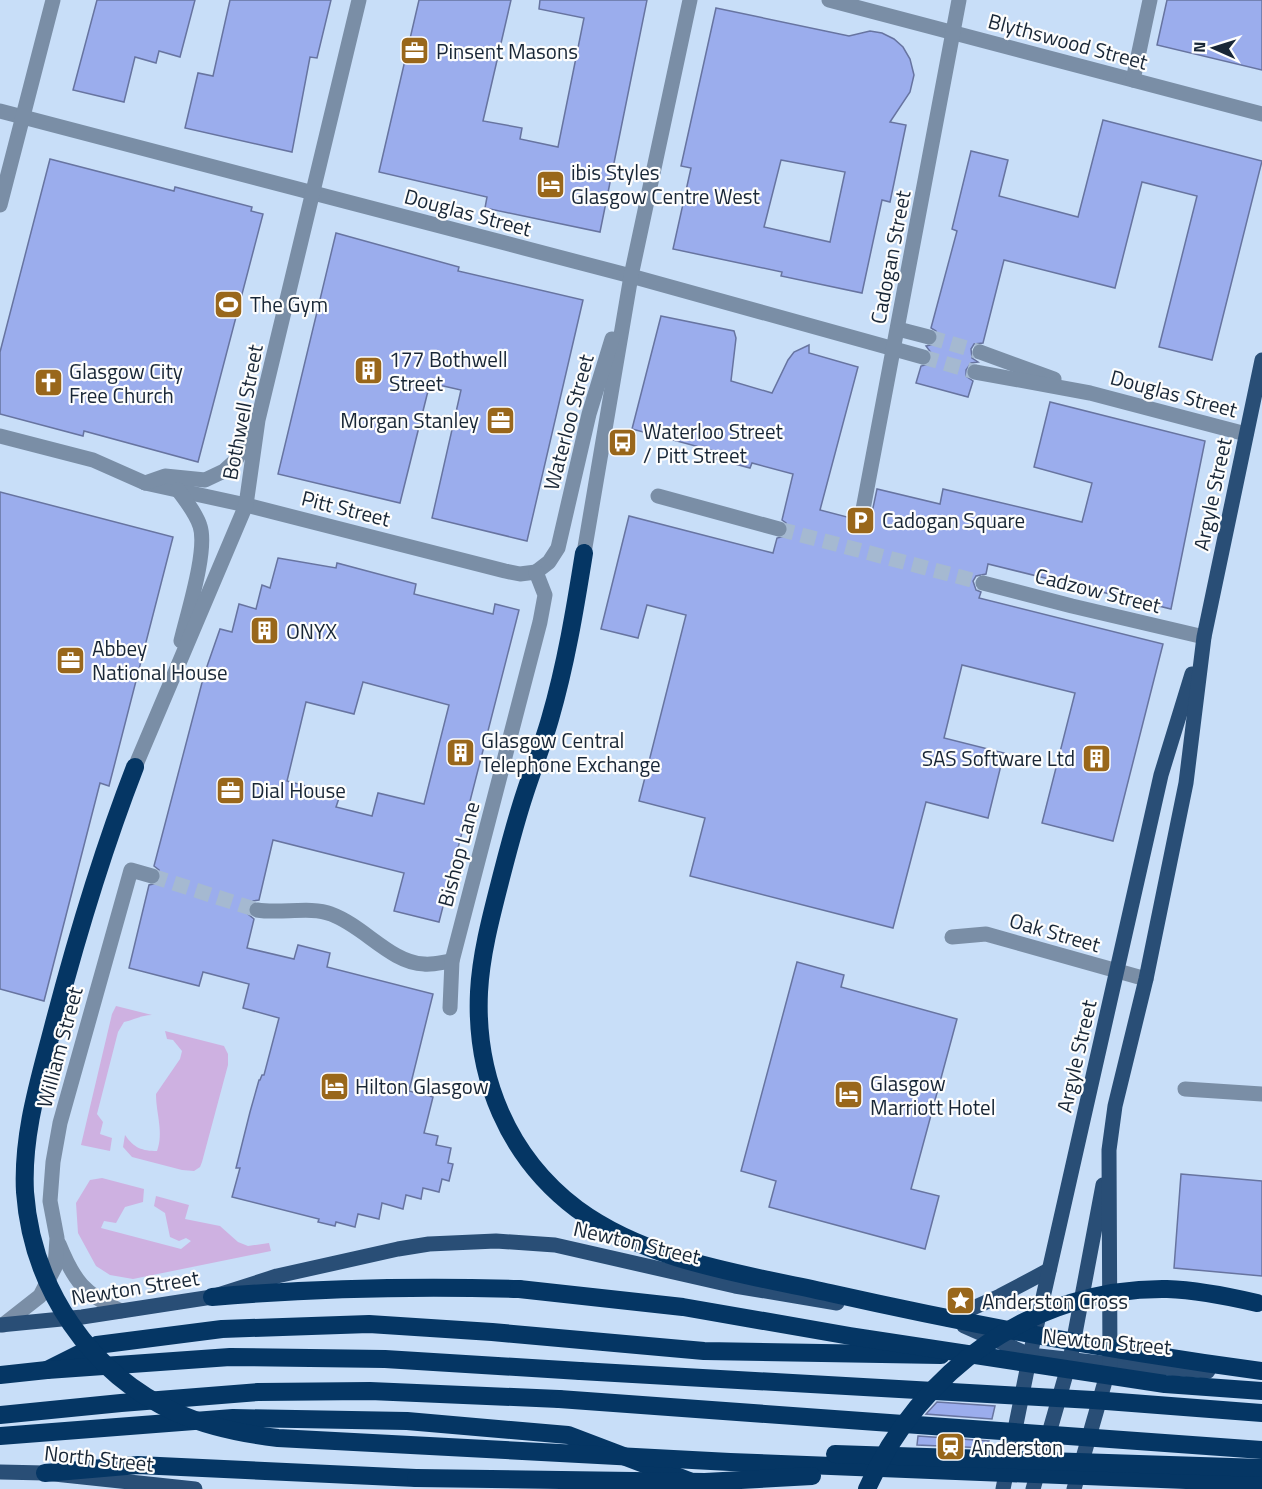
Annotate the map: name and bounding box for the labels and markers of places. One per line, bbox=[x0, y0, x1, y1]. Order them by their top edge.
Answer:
office icon: Pinsent Masons bbox=[399, 35, 431, 67]
place label: Pinsent Masons bbox=[436, 35, 578, 67]
place label: ibis Styles Glasgow Centre West bbox=[571, 156, 761, 212]
hotel icon: ibis Styles Glasgow Centre West bbox=[534, 168, 566, 200]
sports icon: The Gym bbox=[213, 288, 245, 320]
place label: The Gym bbox=[250, 288, 328, 320]
place label: 177 Bothwell Street bbox=[389, 343, 508, 399]
place label: Glasgow City Free Church bbox=[69, 355, 183, 411]
building icon: 177 Bothwell Street bbox=[352, 355, 384, 387]
church icon: Glasgow City Free Church bbox=[32, 367, 64, 399]
place label: Morgan Stanley bbox=[340, 404, 479, 436]
office icon: Morgan Stanley bbox=[484, 404, 516, 436]
place label: Waterloo Street / Pitt Street bbox=[643, 415, 783, 471]
bus stop icon: Waterloo Street / Pitt Street bbox=[606, 427, 638, 459]
parking icon: Cadogan Square bbox=[845, 504, 877, 536]
place label: Cadogan Square bbox=[882, 504, 1025, 536]
building icon: ONYX bbox=[249, 615, 281, 647]
place label: ONYX bbox=[286, 615, 337, 647]
place label: Abbey National House bbox=[92, 632, 228, 688]
office icon: Abbey National House bbox=[55, 644, 87, 676]
place label: Glasgow Central Telephone Exchange bbox=[481, 724, 661, 780]
building icon: Glasgow Central Telephone Exchange bbox=[444, 736, 476, 768]
place label: SAS Software Ltd bbox=[922, 742, 1075, 774]
building icon: SAS Software Ltd bbox=[1080, 742, 1112, 774]
office icon: Dial House bbox=[214, 774, 246, 806]
place label: Dial House bbox=[251, 774, 346, 806]
place label: Glasgow Marriott Hotel bbox=[870, 1067, 996, 1123]
hotel icon: Hilton Glasgow bbox=[318, 1070, 350, 1102]
place label: Hilton Glasgow bbox=[355, 1070, 489, 1102]
hotel icon: Glasgow Marriott Hotel bbox=[833, 1079, 865, 1111]
place icon: Anderston Cross bbox=[945, 1285, 977, 1317]
place label: Anderston Cross bbox=[982, 1285, 1128, 1317]
station icon: Anderston bbox=[934, 1431, 966, 1463]
place label: Anderston bbox=[971, 1431, 1063, 1463]

